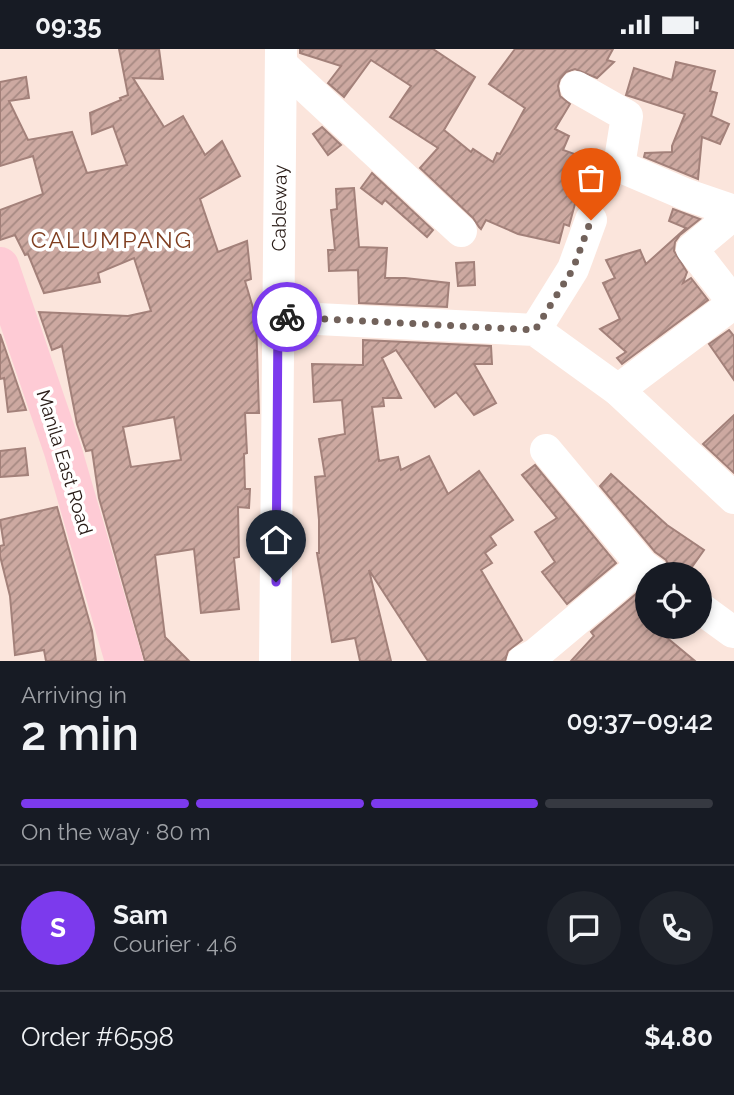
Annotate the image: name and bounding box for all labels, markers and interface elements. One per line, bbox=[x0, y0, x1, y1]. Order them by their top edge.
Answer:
text: 09:35 bbox=[35, 10, 102, 40]
pin bbox=[561, 148, 621, 220]
icon: bag bbox=[572, 159, 610, 197]
street label: Cableway bbox=[267, 164, 291, 252]
district label: CALUMPANG bbox=[31, 226, 193, 253]
courier bbox=[252, 282, 322, 352]
icon: bike bbox=[268, 298, 306, 336]
street label: Manila East Road bbox=[33, 387, 97, 537]
pin bbox=[246, 510, 306, 582]
icon: home bbox=[257, 521, 295, 559]
map controls bbox=[635, 562, 712, 639]
button: locate bbox=[635, 562, 712, 639]
text: Arriving in bbox=[21, 681, 127, 708]
text: 09:37–09:42 bbox=[567, 706, 713, 736]
text: 2 min bbox=[21, 707, 139, 761]
text: On the way · 80 m bbox=[21, 818, 211, 845]
button: chat bbox=[547, 891, 621, 965]
button: phone bbox=[639, 891, 713, 965]
text: Sam bbox=[113, 900, 168, 930]
text: S bbox=[50, 913, 66, 943]
text: Courier · 4.6 bbox=[113, 930, 237, 957]
text: Order #6598 bbox=[21, 1022, 174, 1052]
text: $4.80 bbox=[644, 1022, 713, 1052]

